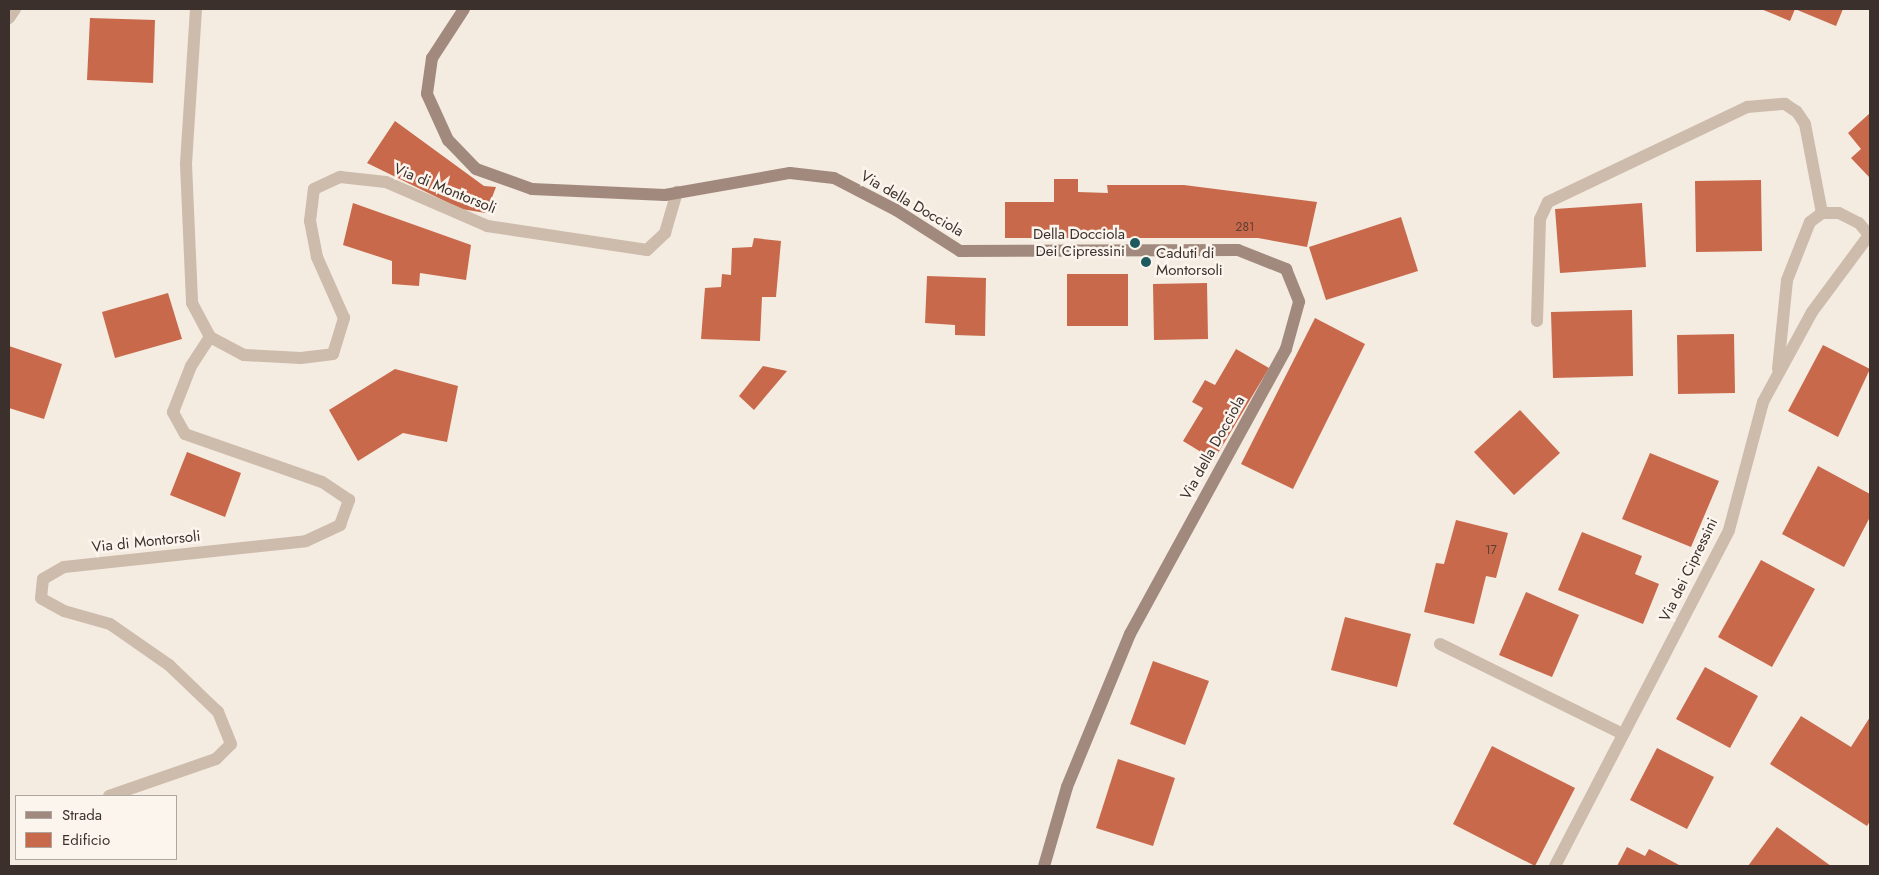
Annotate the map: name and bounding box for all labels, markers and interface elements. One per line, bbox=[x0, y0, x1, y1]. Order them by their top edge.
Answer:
street label: Via di Montorsoli bbox=[391, 160, 499, 218]
street label: Via della Docciola bbox=[857, 167, 967, 241]
house number: 281 bbox=[1236, 221, 1254, 235]
place label: Della Docciola Dei Cipressini bbox=[1033, 225, 1125, 260]
marker: Della Docciola Dei Cipressini bbox=[1129, 237, 1141, 249]
place label: Caduti di Montorsoli bbox=[1156, 244, 1223, 279]
marker: Caduti di Montorsoli bbox=[1140, 256, 1152, 268]
street label: Via della Docciola bbox=[1177, 393, 1249, 503]
street label: Via dei Cipressini bbox=[1656, 515, 1722, 625]
street label: Via di Montorsoli bbox=[91, 527, 201, 557]
house number: 17 bbox=[1485, 544, 1497, 558]
legend bbox=[15, 795, 178, 860]
text: Strada bbox=[62, 804, 102, 826]
text: Edificio bbox=[62, 829, 110, 851]

